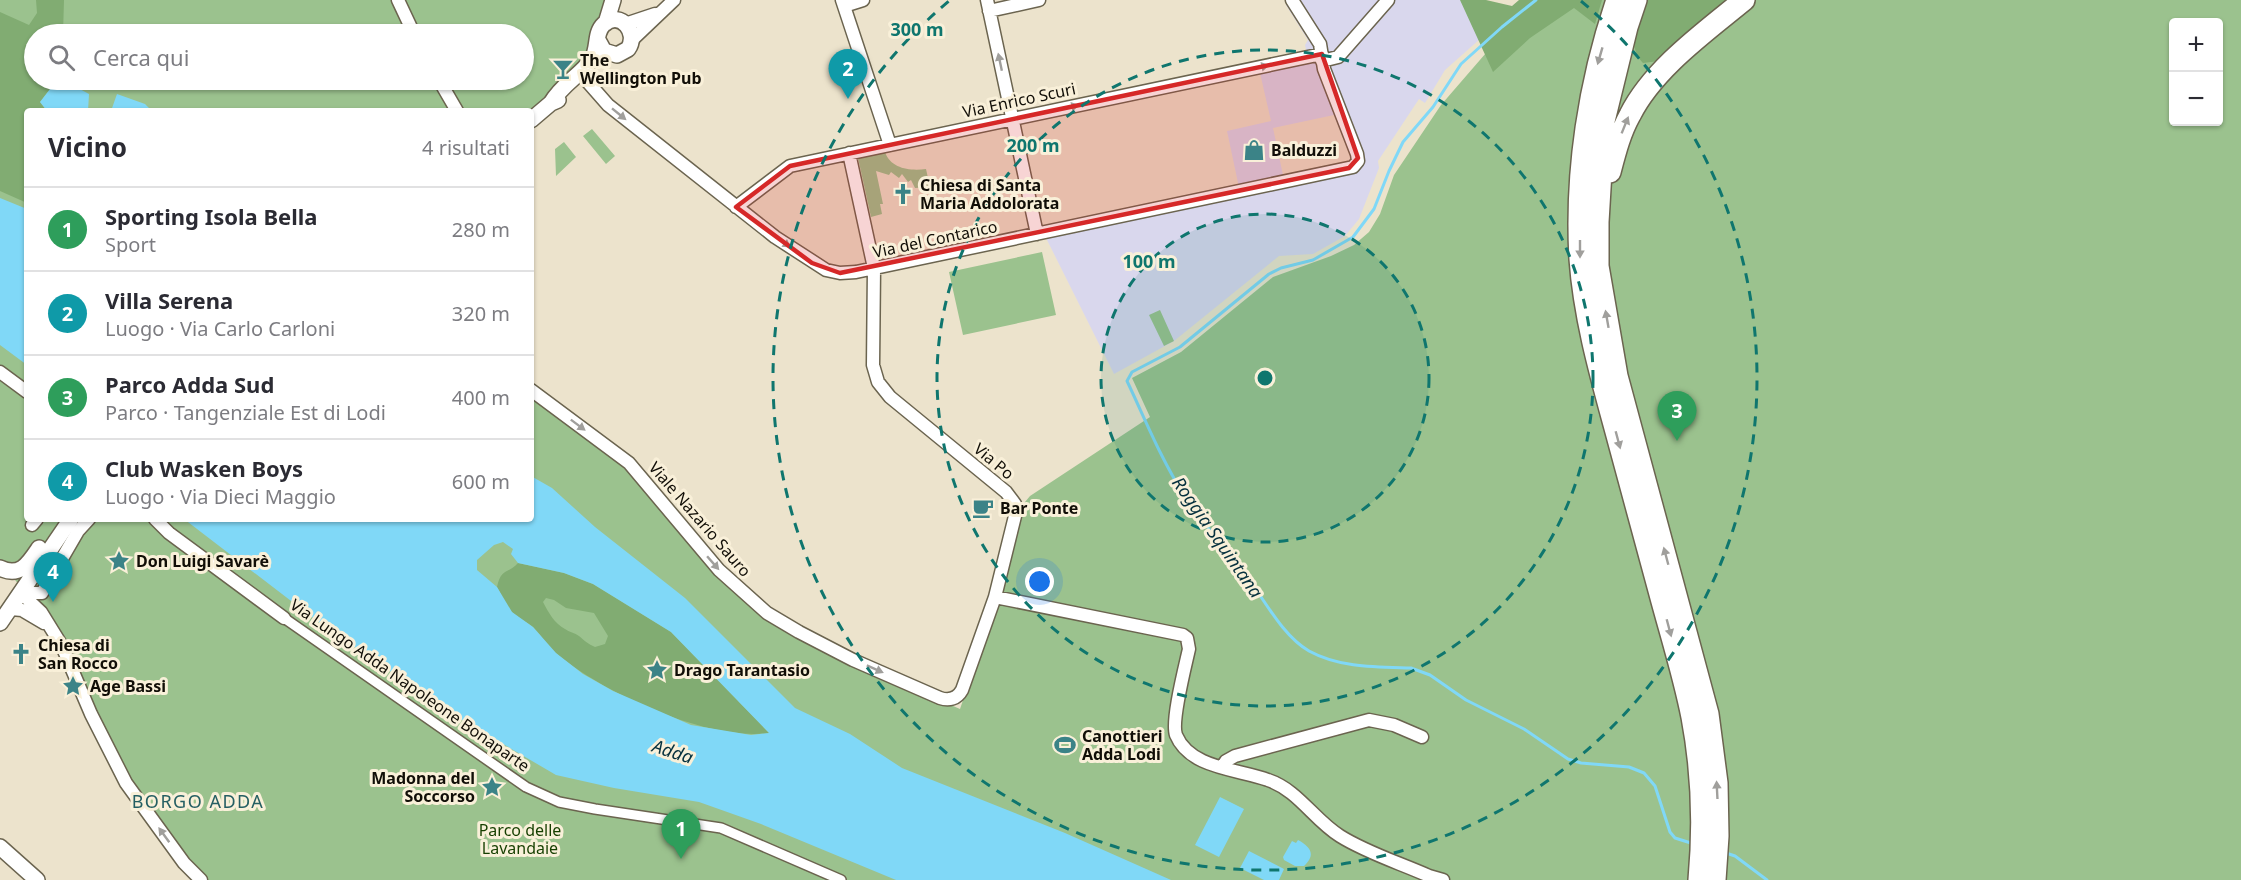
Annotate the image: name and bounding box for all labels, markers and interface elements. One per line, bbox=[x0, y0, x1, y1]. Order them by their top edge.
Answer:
text: 300 m bbox=[890, 17, 944, 41]
map controls bbox=[2169, 18, 2223, 126]
button: + bbox=[2169, 18, 2223, 72]
search box bbox=[24, 24, 534, 90]
icon: search bbox=[45, 41, 78, 74]
text: Cerca qui bbox=[93, 42, 189, 72]
one-way arrow bbox=[1595, 47, 1604, 65]
place label: The Wellington Pub bbox=[580, 49, 702, 89]
pin: 2 bbox=[828, 50, 868, 99]
one-way arrow bbox=[995, 52, 1004, 71]
bar icon: The Wellington Pub bbox=[551, 57, 575, 81]
one-way arrow bbox=[1251, 61, 1270, 71]
button: − bbox=[2169, 72, 2223, 126]
street label: Via Enrico Scuri bbox=[960, 77, 1078, 123]
one-way arrow bbox=[1060, 102, 1079, 111]
one-way arrow bbox=[612, 108, 627, 120]
one-way arrow bbox=[1620, 116, 1630, 134]
text: Vicino bbox=[48, 129, 127, 165]
text: 200 m bbox=[1006, 133, 1060, 157]
text: 4 risultati bbox=[422, 134, 510, 161]
shop icon: Balduzzi bbox=[1242, 138, 1266, 162]
place label: Balduzzi bbox=[1271, 139, 1337, 161]
place label: Chiesa di Santa Maria Addolorata bbox=[920, 174, 1059, 214]
church icon: Chiesa di Santa Maria Addolorata bbox=[891, 182, 915, 206]
text: Sporting Isola Bella bbox=[105, 201, 318, 231]
street label: Via del Contarico bbox=[871, 215, 999, 263]
text: 1 bbox=[62, 216, 73, 243]
text: 280 m bbox=[452, 216, 510, 243]
text: Sport bbox=[105, 231, 156, 258]
one-way arrow bbox=[774, 237, 791, 248]
one-way arrow bbox=[1575, 240, 1585, 259]
text: 100 m bbox=[1122, 249, 1176, 273]
text: Villa Serena bbox=[105, 285, 233, 315]
text: 2 bbox=[62, 300, 73, 327]
text: 320 m bbox=[452, 300, 510, 327]
one-way arrow bbox=[1602, 309, 1611, 328]
text: Luogo · Via Carlo Carloni bbox=[105, 315, 335, 342]
centre of rings bbox=[1255, 368, 1275, 388]
text: Parco Adda Sud bbox=[105, 369, 274, 399]
text: 3 bbox=[62, 384, 73, 411]
text: 400 m bbox=[452, 384, 510, 411]
pin: 3 bbox=[1658, 392, 1696, 441]
text: Parco · Tangenziale Est di Lodi bbox=[105, 399, 386, 426]
one-way arrow bbox=[570, 418, 585, 430]
one-way arrow bbox=[1614, 431, 1623, 449]
street label: Via Po bbox=[969, 438, 1019, 484]
text: Club Wasken Boys bbox=[105, 453, 303, 483]
street label: Viale Nazario Sauro bbox=[644, 457, 756, 581]
text: 4 bbox=[62, 468, 73, 495]
text: 600 m bbox=[452, 468, 510, 495]
water label: Roggia Squintana bbox=[1167, 472, 1269, 602]
text: Luogo · Via Dieci Maggio bbox=[105, 483, 336, 510]
cafe icon: Bar Ponte bbox=[971, 496, 995, 520]
place label: Bar Ponte bbox=[1000, 497, 1078, 519]
one-way arrow bbox=[1661, 547, 1671, 565]
place icon: Don Luigi Savarè bbox=[107, 549, 131, 573]
place label: Don Luigi Savarè bbox=[136, 550, 269, 572]
pin: 4 bbox=[34, 552, 72, 602]
one-way arrow bbox=[707, 555, 720, 571]
your location bbox=[1025, 567, 1054, 596]
street label: Via Lungo Adda Napoleone Bonaparte bbox=[286, 594, 534, 776]
one-way arrow bbox=[1665, 619, 1675, 637]
place label: Chiesa di San Rocco bbox=[38, 634, 118, 674]
church icon: Chiesa di San Rocco bbox=[9, 642, 33, 666]
place icon: Drago Tarantasio bbox=[645, 658, 669, 682]
place label: Drago Tarantasio bbox=[674, 659, 810, 681]
one-way arrow bbox=[866, 665, 883, 674]
place icon: Age Bassi bbox=[61, 674, 85, 698]
place label: Age Bassi bbox=[90, 675, 166, 697]
place label: Canottieri Adda Lodi bbox=[1082, 725, 1162, 765]
water label: Adda bbox=[648, 733, 696, 769]
sports icon: Canottieri Adda Lodi bbox=[1053, 733, 1077, 757]
place label: Madonna del Soccorso bbox=[371, 767, 475, 807]
place icon: Madonna del Soccorso bbox=[480, 775, 504, 799]
one-way arrow bbox=[1713, 780, 1722, 799]
district label: BORGO ADDA bbox=[132, 789, 264, 813]
pin: 1 bbox=[662, 810, 700, 859]
park label: Parco delle Lavandaie bbox=[479, 819, 561, 859]
one-way arrow bbox=[158, 827, 170, 843]

